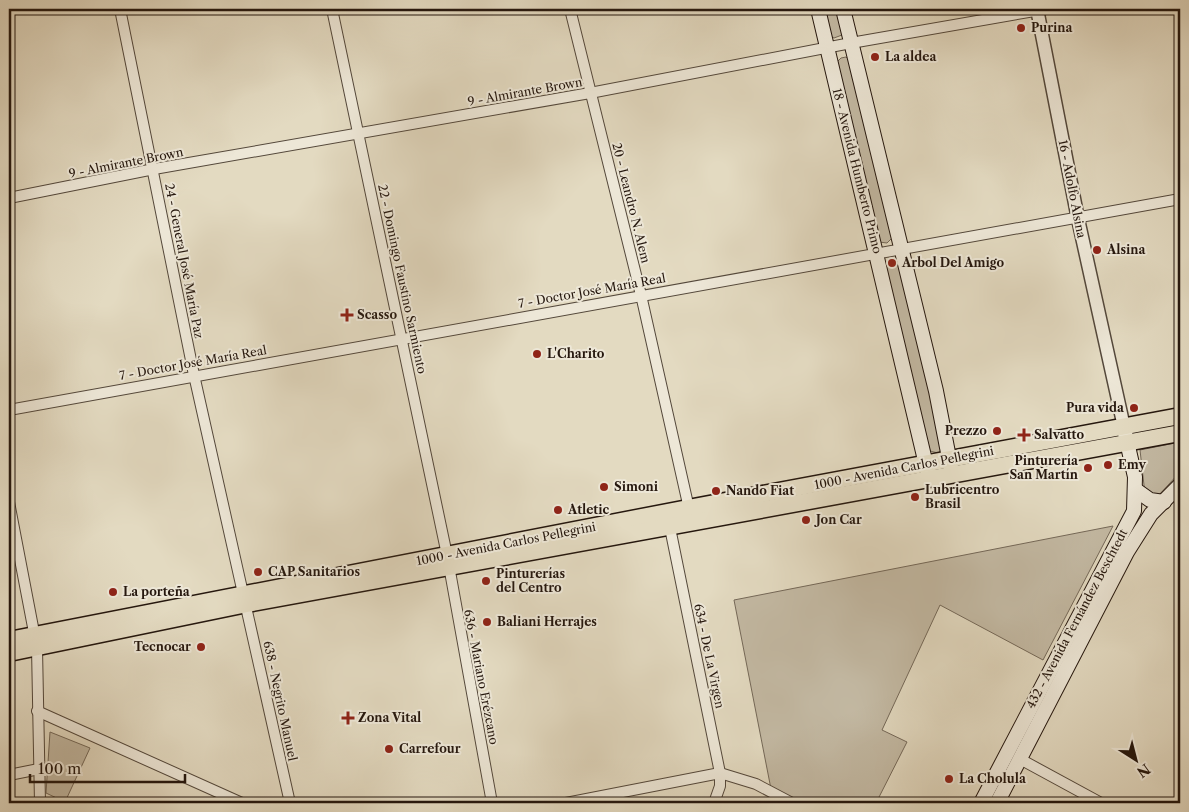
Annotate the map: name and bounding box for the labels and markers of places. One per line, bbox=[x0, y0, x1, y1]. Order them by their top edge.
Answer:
place label: Purina bbox=[1031, 20, 1074, 35]
marker: Purina bbox=[1015, 22, 1027, 34]
place label: La aldea bbox=[885, 49, 937, 64]
marker: La aldea bbox=[869, 51, 881, 63]
place label: Alsina bbox=[1106, 242, 1147, 257]
marker: Alsina bbox=[1091, 244, 1103, 256]
place label: Arbol Del Amigo bbox=[901, 255, 1005, 270]
marker: Arbol Del Amigo bbox=[886, 257, 898, 269]
place label: Scasso bbox=[357, 307, 397, 322]
marker: Scasso bbox=[341, 309, 353, 321]
place label: L'Charito bbox=[547, 346, 605, 361]
marker: L'Charito bbox=[531, 348, 543, 360]
place label: Pura vida bbox=[1066, 400, 1125, 415]
marker: Pura vida bbox=[1128, 402, 1140, 414]
place label: Prezzo bbox=[945, 423, 987, 438]
marker: Prezzo bbox=[991, 425, 1003, 437]
place label: Salvatto bbox=[1034, 427, 1084, 442]
marker: Salvatto bbox=[1018, 429, 1030, 441]
place label: Pinturería San Martín bbox=[1009, 453, 1079, 482]
place label: Emy bbox=[1118, 457, 1146, 472]
marker: Emy bbox=[1102, 459, 1114, 471]
marker: Pinturería San Martín bbox=[1082, 462, 1094, 474]
place label: Simoni bbox=[614, 479, 659, 494]
marker: Simoni bbox=[598, 481, 610, 493]
place label: Lubricentro Brasil bbox=[925, 482, 1000, 511]
place label: Nando Fiat bbox=[726, 483, 794, 498]
marker: Nando Fiat bbox=[710, 485, 722, 497]
marker: Lubricentro Brasil bbox=[909, 491, 921, 503]
place label: Atletic bbox=[567, 502, 609, 517]
marker: Atletic bbox=[552, 504, 564, 516]
place label: Jon Car bbox=[814, 512, 862, 527]
marker: Jon Car bbox=[800, 514, 812, 526]
place label: CAP Sanitarios bbox=[268, 564, 360, 579]
marker: CAP Sanitarios bbox=[252, 566, 264, 578]
place label: Pinturerías del Centro bbox=[496, 566, 565, 595]
marker: Pinturerías del Centro bbox=[480, 575, 492, 587]
place label: La porteña bbox=[123, 584, 191, 599]
marker: La porteña bbox=[107, 586, 119, 598]
place label: Baliani Herrajes bbox=[497, 614, 597, 629]
marker: Baliani Herrajes bbox=[481, 616, 493, 628]
place label: Tecnocar bbox=[134, 639, 191, 654]
marker: Tecnocar bbox=[195, 641, 207, 653]
place label: Zona Vital bbox=[358, 710, 421, 725]
marker: Zona Vital bbox=[342, 712, 354, 724]
place label: Carrefour bbox=[399, 741, 461, 756]
marker: Carrefour bbox=[383, 743, 395, 755]
place label: La Cholula bbox=[959, 771, 1027, 786]
marker: La Cholula bbox=[943, 773, 955, 785]

